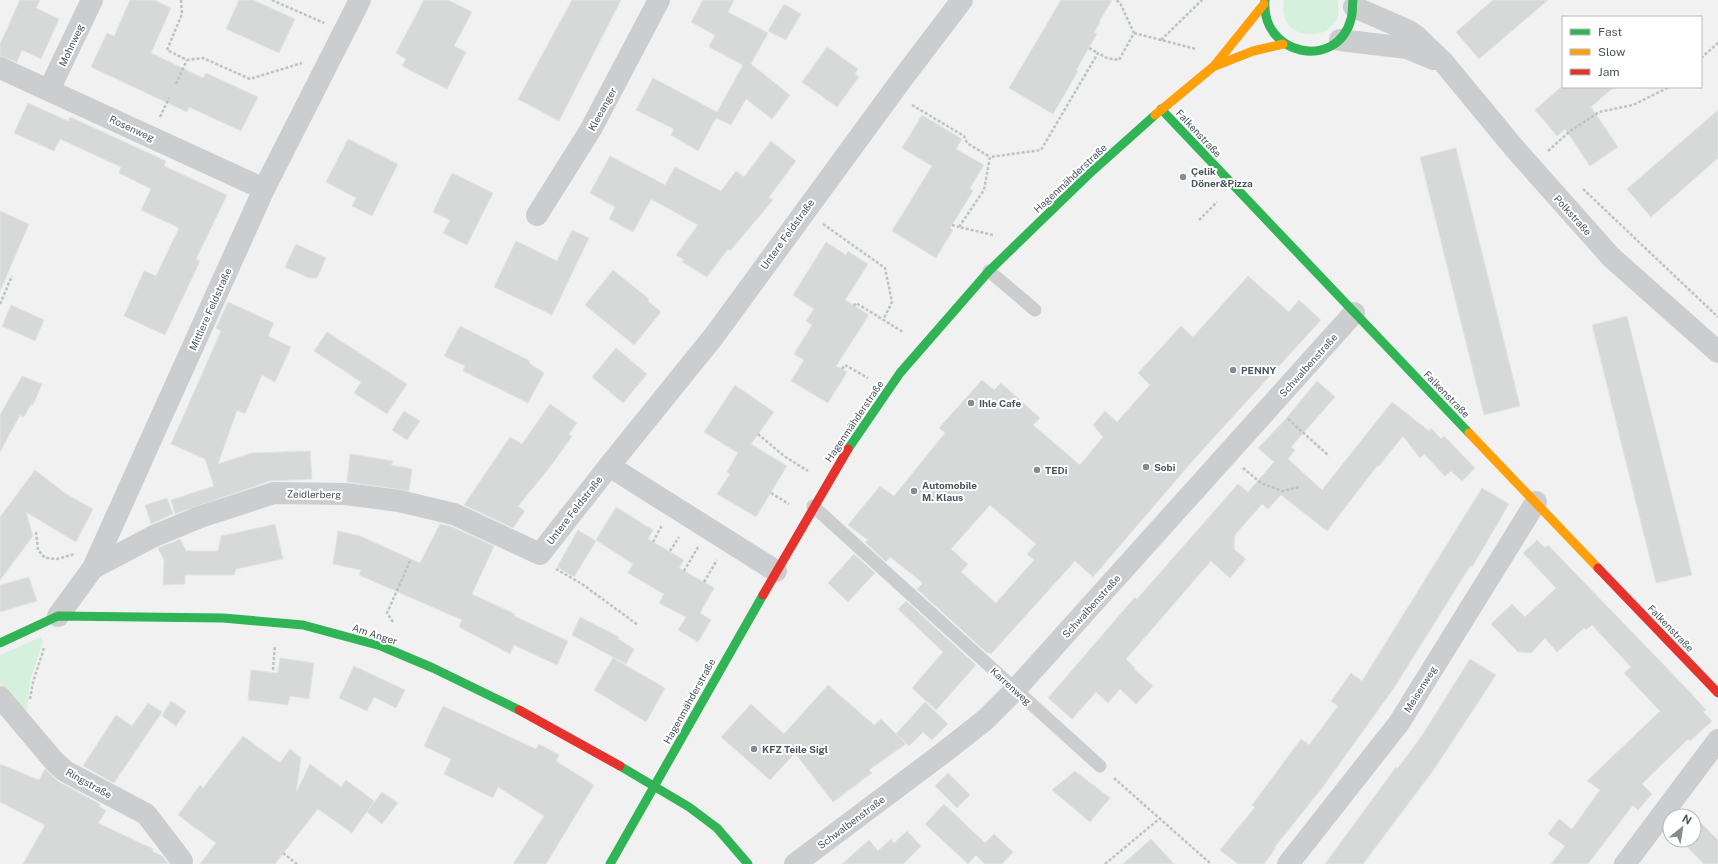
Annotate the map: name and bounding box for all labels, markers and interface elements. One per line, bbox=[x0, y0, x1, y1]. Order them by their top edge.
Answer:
legend bbox=[1562, 16, 1702, 88]
street label: Mohnweg bbox=[56, 22, 86, 68]
text: Fast bbox=[1598, 25, 1623, 39]
text: Slow bbox=[1598, 45, 1626, 59]
text: Jam bbox=[1598, 65, 1620, 79]
street label: Kleeanger bbox=[585, 85, 619, 133]
street label: Falkenstraße bbox=[1174, 107, 1224, 160]
street label: Rosenweg bbox=[108, 112, 156, 144]
street label: Hagenmähderstraße bbox=[1031, 141, 1109, 215]
place label: Çelik Döner&Pizza bbox=[1191, 165, 1253, 189]
marker: Çelik Döner&Pizza bbox=[1178, 172, 1188, 182]
street label: Polkstraße bbox=[1552, 192, 1594, 238]
street label: Untere Feldstraße bbox=[758, 196, 817, 271]
street label: Mittlere Feldstraße bbox=[186, 266, 234, 352]
street label: Schwalbenstraße bbox=[1276, 331, 1340, 399]
place label: PENNY bbox=[1241, 364, 1277, 376]
marker: PENNY bbox=[1228, 365, 1238, 375]
street label: Falkenstraße bbox=[1422, 368, 1473, 420]
street label: Hagenmähderstraße bbox=[822, 378, 886, 464]
place label: Ihle Cafe bbox=[979, 397, 1022, 409]
marker: Ihle Cafe bbox=[966, 398, 976, 408]
place label: Sobi bbox=[1154, 461, 1176, 473]
marker: Sobi bbox=[1141, 462, 1151, 472]
place label: TEDi bbox=[1045, 464, 1068, 476]
marker: TEDi bbox=[1032, 465, 1042, 475]
street label: Untere Feldstraße bbox=[544, 473, 605, 547]
place label: Automobile M. Klaus bbox=[922, 479, 977, 503]
marker: Automobile M. Klaus bbox=[909, 486, 919, 496]
street label: Zeidlerberg bbox=[287, 488, 341, 500]
street label: Schwalbenstraße bbox=[1059, 572, 1123, 640]
street label: Falkenstraße bbox=[1646, 602, 1697, 654]
street label: Am Anger bbox=[351, 621, 399, 647]
street label: Hagenmähderstraße bbox=[661, 656, 718, 746]
street label: Meisenweg bbox=[1401, 663, 1439, 715]
street label: Karrenweg bbox=[988, 665, 1034, 707]
place label: KFZ Teile Sigl bbox=[762, 743, 828, 755]
marker: KFZ Teile Sigl bbox=[749, 744, 759, 754]
street label: Ringstraße bbox=[64, 765, 114, 801]
street label: Schwalbenstraße bbox=[815, 793, 887, 851]
north arrow bbox=[1662, 808, 1702, 848]
text: N bbox=[1680, 812, 1694, 827]

